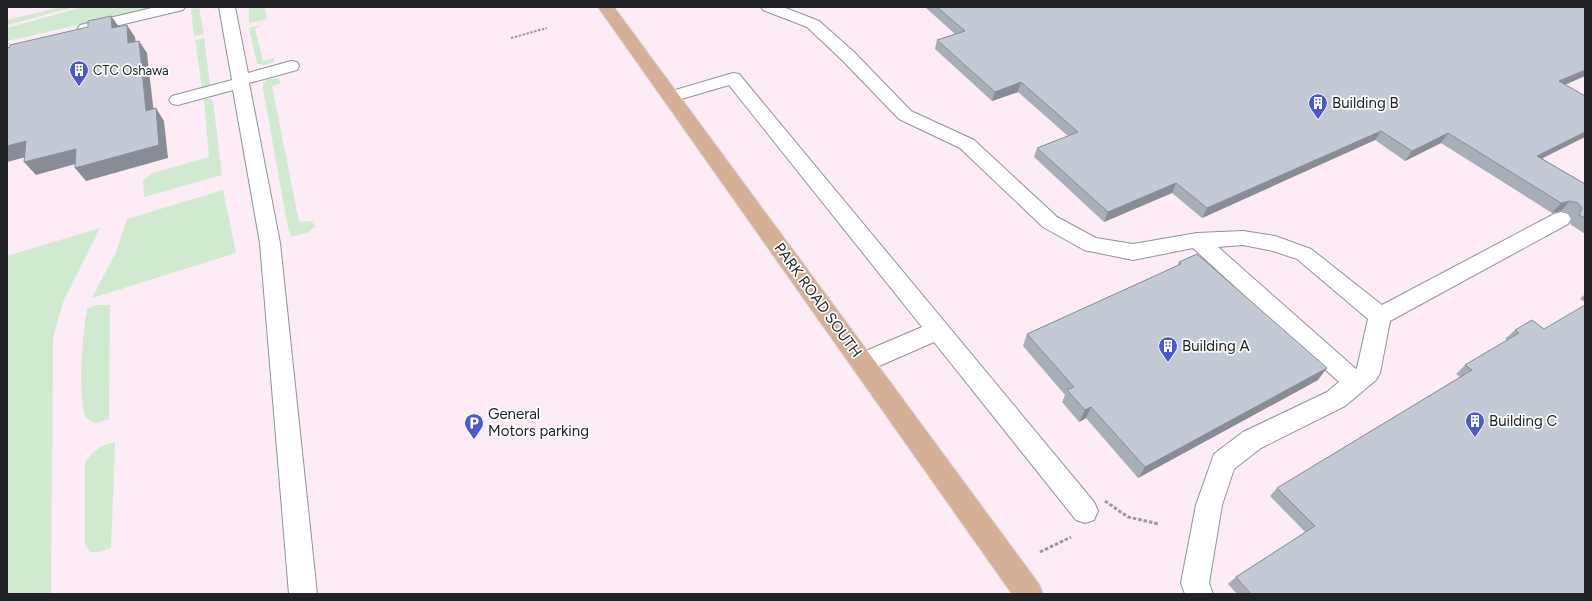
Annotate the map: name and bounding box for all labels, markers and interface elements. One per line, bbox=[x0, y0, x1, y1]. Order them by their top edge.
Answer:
building icon: CTC Oshawa bbox=[68, 59, 90, 87]
place label: CTC Oshawa bbox=[93, 63, 169, 78]
building icon: Building B bbox=[1307, 92, 1329, 120]
place label: Building B bbox=[1332, 94, 1399, 112]
street label: PARK ROAD SOUTH bbox=[770, 239, 866, 361]
building icon: Building A bbox=[1157, 335, 1179, 363]
place label: Building A bbox=[1182, 337, 1250, 355]
place label: General Motors parking bbox=[488, 405, 589, 440]
building icon: Building C bbox=[1464, 410, 1486, 438]
parking icon: General Motors parking bbox=[463, 412, 485, 440]
place label: Building C bbox=[1489, 412, 1557, 430]

